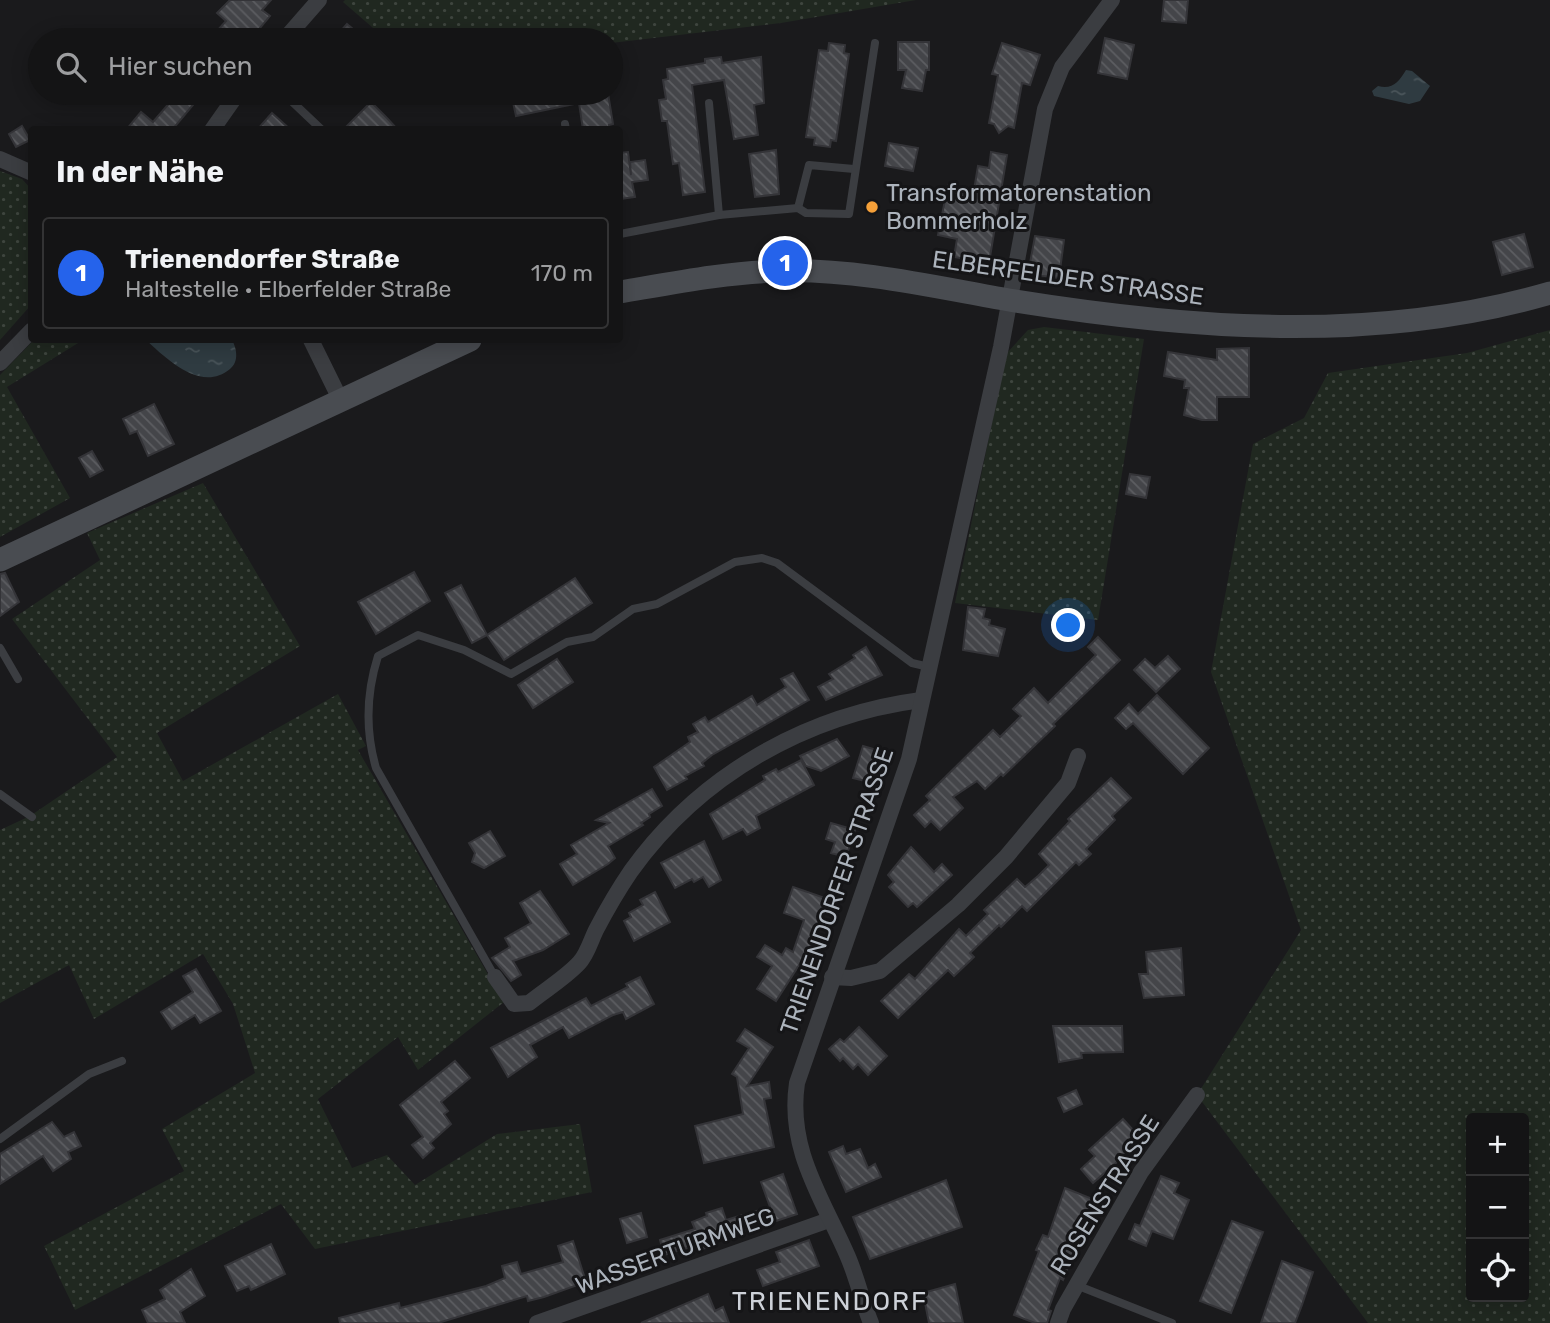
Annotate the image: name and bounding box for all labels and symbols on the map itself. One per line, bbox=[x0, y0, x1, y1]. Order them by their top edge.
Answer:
place label: Transformatorenstation Bommerholz bbox=[886, 179, 1152, 235]
marker: Transformatorenstation Bommerholz bbox=[864, 199, 880, 215]
pin: 1 bbox=[762, 237, 808, 289]
street label: ELBERFELDER STRASSE bbox=[931, 245, 1205, 311]
your location bbox=[1051, 608, 1085, 642]
street label: TRIENENDORFER STRASSE bbox=[775, 744, 899, 1038]
street label: ROSENSTRASSE bbox=[1045, 1110, 1165, 1280]
street label: WASSERTURMWEG bbox=[572, 1202, 778, 1300]
district label: TRIENENDORF bbox=[732, 1286, 928, 1317]

